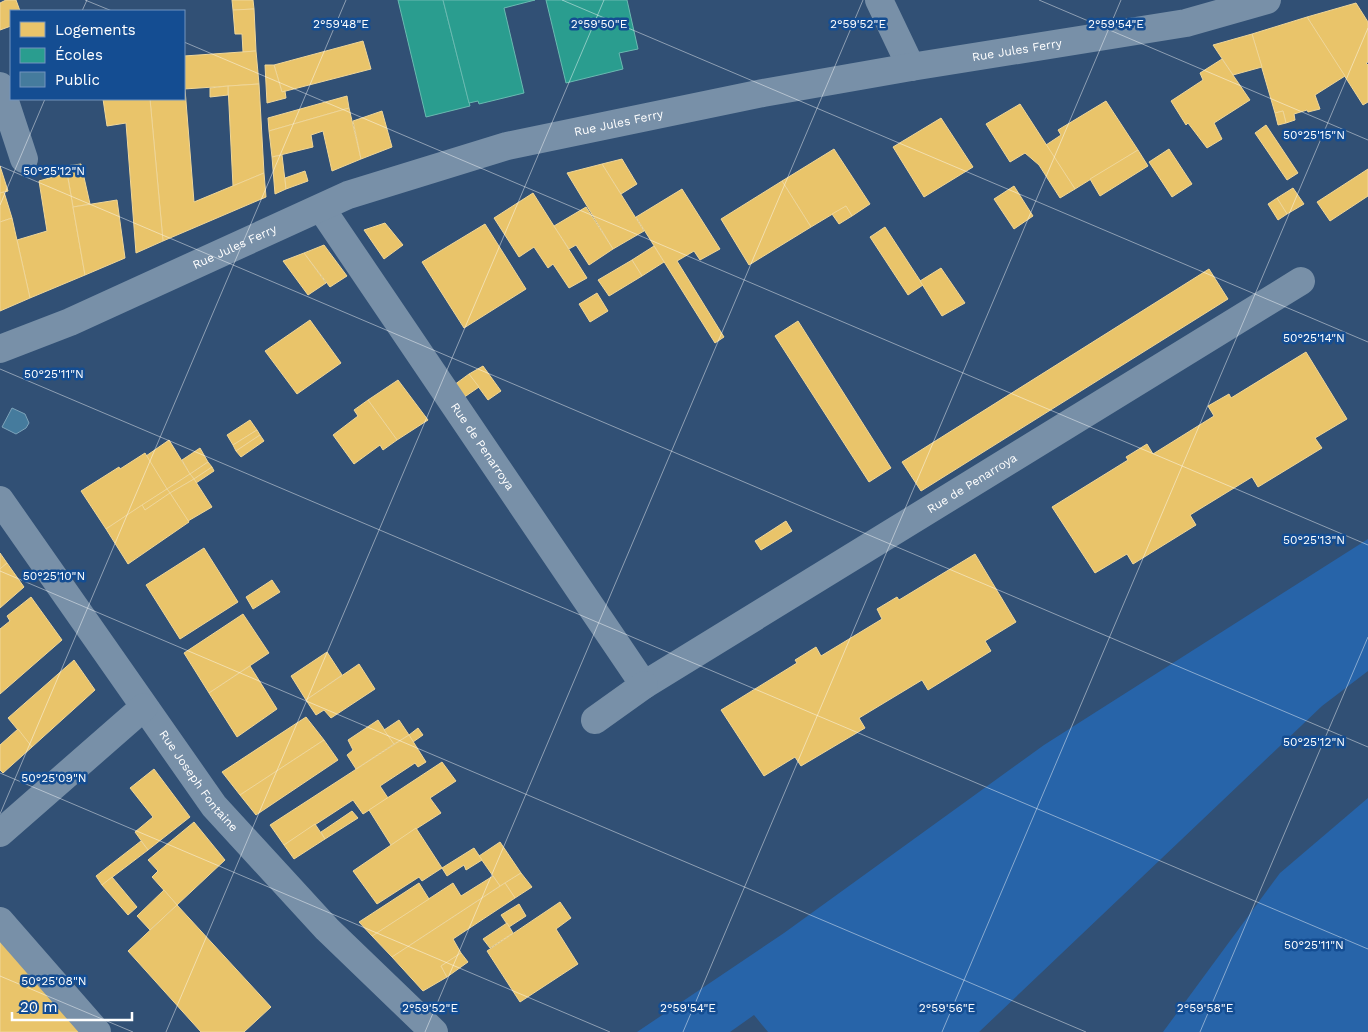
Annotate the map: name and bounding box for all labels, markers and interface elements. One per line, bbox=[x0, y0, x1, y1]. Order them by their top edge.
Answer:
legend bbox=[10, 10, 185, 100]
text: 2°59'48"E bbox=[313, 17, 369, 31]
text: 2°59'50"E bbox=[571, 17, 628, 31]
text: 2°59'52"E bbox=[830, 17, 886, 31]
text: 2°59'54"E bbox=[1088, 17, 1144, 31]
text: Logements bbox=[55, 21, 136, 39]
street label: Rue Jules Ferry bbox=[971, 36, 1064, 64]
text: Écoles bbox=[55, 46, 103, 64]
text: Public bbox=[55, 71, 100, 89]
street label: Rue Jules Ferry bbox=[573, 107, 665, 139]
text: 50°25'15"N bbox=[1283, 128, 1345, 142]
text: 50°25'12"N bbox=[23, 164, 85, 178]
street label: Rue Jules Ferry bbox=[190, 221, 280, 272]
text: 50°25'14"N bbox=[1283, 331, 1345, 345]
text: 50°25'11"N bbox=[24, 367, 84, 381]
street label: Rue de Penarroya bbox=[448, 400, 517, 493]
street label: Rue de Penarroya bbox=[924, 450, 1019, 516]
text: 50°25'13"N bbox=[1283, 533, 1345, 547]
text: 50°25'10"N bbox=[23, 569, 85, 583]
street label: Rue Joseph Fontaine bbox=[156, 728, 241, 834]
text: 50°25'12"N bbox=[1283, 735, 1345, 749]
text: 50°25'09"N bbox=[21, 771, 87, 785]
text: 50°25'11"N bbox=[1284, 938, 1344, 952]
text: 50°25'08"N bbox=[21, 974, 87, 988]
scale bar bbox=[12, 990, 132, 1022]
text: 20 m bbox=[20, 998, 58, 1016]
text: 2°59'52"E bbox=[402, 1001, 458, 1015]
text: 2°59'54"E bbox=[660, 1001, 716, 1015]
text: 2°59'56"E bbox=[919, 1001, 976, 1015]
text: 2°59'58"E bbox=[1177, 1001, 1234, 1015]

